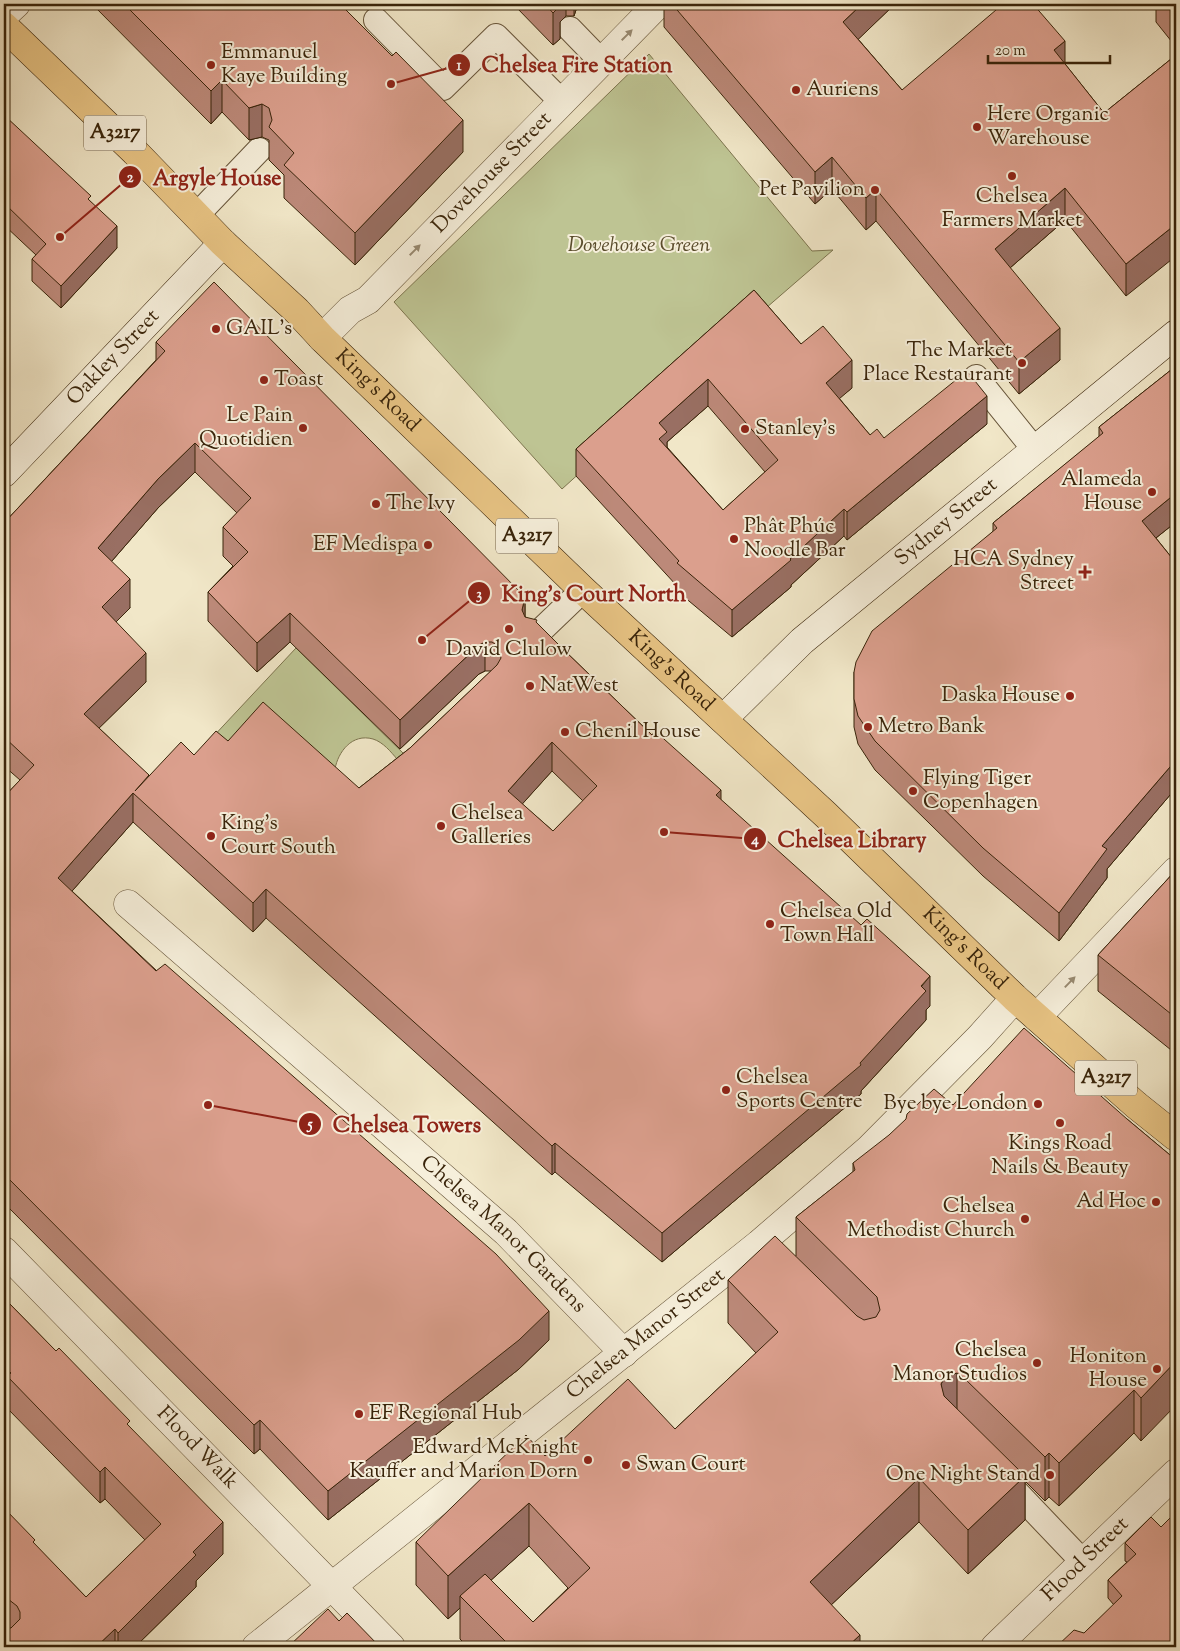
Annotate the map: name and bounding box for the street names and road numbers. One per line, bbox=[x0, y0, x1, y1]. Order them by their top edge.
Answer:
street label: Dovehouse Street bbox=[426, 105, 559, 241]
road number: A3217 bbox=[84, 116, 146, 150]
street label: Oakley Street bbox=[60, 303, 167, 413]
street label: King's Road bbox=[327, 343, 426, 440]
street label: Sydney Street bbox=[889, 471, 1004, 574]
road number: A3217 bbox=[496, 518, 558, 554]
street label: King's Road bbox=[621, 623, 721, 719]
street label: King's Road bbox=[915, 900, 1014, 997]
road number: A3217 bbox=[1075, 1060, 1137, 1096]
street label: Chelsea Manor Gardens bbox=[413, 1149, 593, 1320]
street label: Chelsea Manor Street bbox=[560, 1261, 732, 1407]
street label: Flood Walk bbox=[149, 1400, 245, 1497]
street label: Flood Street bbox=[1035, 1510, 1136, 1609]

